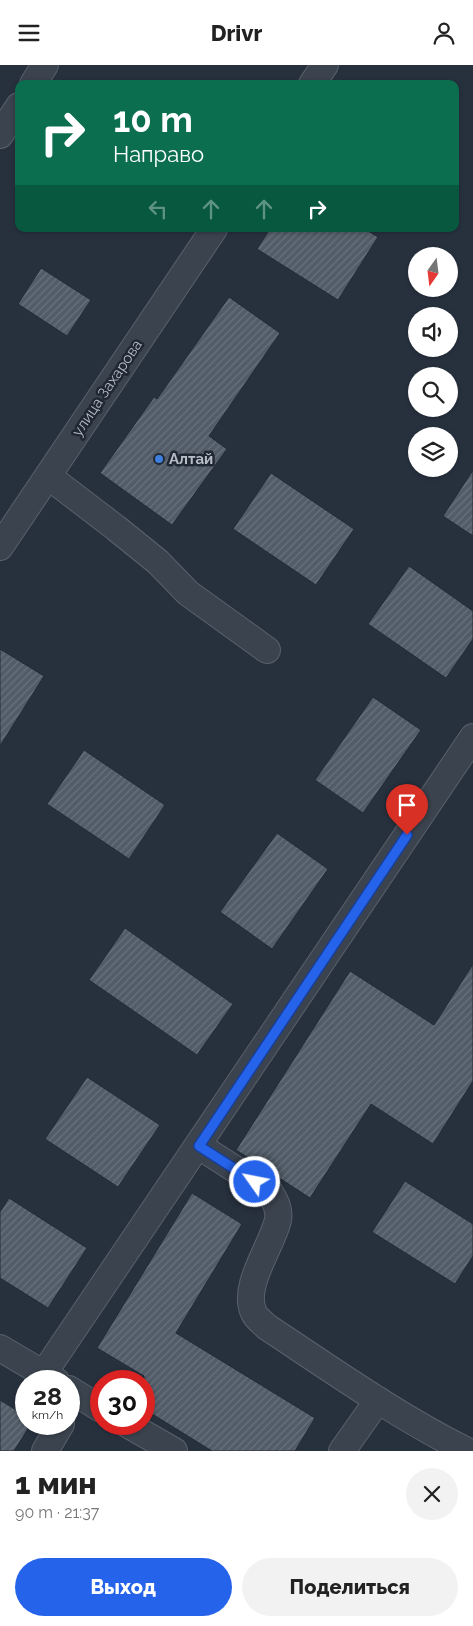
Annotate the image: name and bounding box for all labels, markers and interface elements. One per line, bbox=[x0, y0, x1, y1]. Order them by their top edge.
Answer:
icon: menu bbox=[15, 19, 43, 47]
icon: person bbox=[430, 19, 458, 47]
text: Drivr bbox=[211, 20, 262, 46]
text: 10 m bbox=[113, 99, 193, 140]
icon: right bbox=[30, 100, 95, 165]
text: Направо bbox=[113, 141, 204, 167]
icon: left bbox=[144, 195, 172, 223]
icon: ahead bbox=[197, 195, 225, 223]
icon: ahead bbox=[250, 195, 278, 223]
icon: right bbox=[303, 195, 331, 223]
north arrow bbox=[408, 247, 458, 297]
map controls bbox=[408, 247, 458, 477]
button: sound bbox=[408, 307, 458, 357]
street label: улица Захарова bbox=[68, 336, 146, 440]
button: search bbox=[408, 367, 458, 417]
button: layers bbox=[408, 427, 458, 477]
place label: Алтай bbox=[169, 450, 213, 468]
marker: Алтай bbox=[153, 453, 165, 465]
pin bbox=[386, 784, 428, 835]
icon: arrive bbox=[393, 791, 421, 819]
position arrow bbox=[228, 1155, 280, 1207]
speed limit sign: 30 bbox=[90, 1370, 155, 1435]
text: 28 bbox=[33, 1381, 62, 1411]
text: km/h bbox=[32, 1408, 63, 1422]
text: 1 мин bbox=[15, 1466, 97, 1501]
button: close bbox=[406, 1468, 458, 1520]
text: 90 m · 21:37 bbox=[15, 1503, 99, 1522]
button: Выход bbox=[15, 1558, 232, 1616]
button: Поделиться bbox=[242, 1558, 458, 1616]

